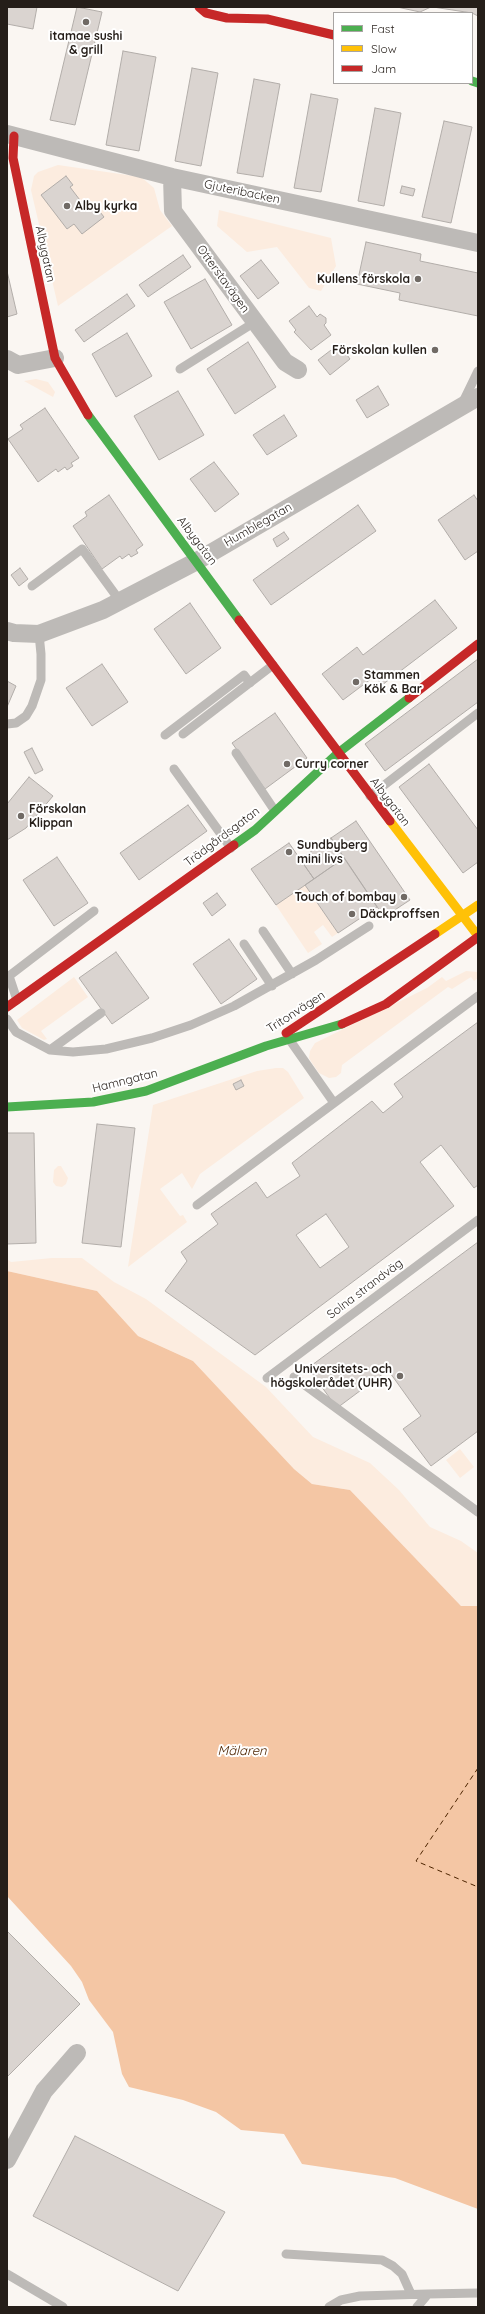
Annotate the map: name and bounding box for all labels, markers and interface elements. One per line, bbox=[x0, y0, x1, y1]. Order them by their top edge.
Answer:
legend bbox=[333, 12, 473, 84]
marker: itamae sushi & grill bbox=[81, 17, 91, 27]
text: Fast bbox=[371, 21, 395, 36]
place label: itamae sushi & grill bbox=[50, 29, 122, 57]
text: Slow bbox=[371, 41, 397, 56]
text: Jam bbox=[371, 61, 396, 76]
street label: Gjuteribacken bbox=[203, 177, 281, 207]
place label: Alby kyrka bbox=[75, 199, 137, 213]
marker: Alby kyrka bbox=[62, 201, 72, 211]
street label: Albygatan bbox=[32, 224, 58, 284]
street label: Otterstavägen bbox=[194, 242, 252, 316]
place label: Kullens förskola bbox=[317, 272, 410, 286]
marker: Kullens förskola bbox=[413, 274, 423, 284]
place label: Förskolan kullen bbox=[332, 343, 427, 357]
marker: Förskolan kullen bbox=[430, 345, 440, 355]
street label: Humblegatan bbox=[221, 500, 295, 550]
street label: Albygatan bbox=[174, 514, 220, 568]
place label: Stammen Kök & Bar bbox=[364, 668, 422, 696]
marker: Stammen Kök & Bar bbox=[351, 677, 361, 687]
place label: Curry corner bbox=[295, 757, 369, 771]
marker: Curry corner bbox=[282, 759, 292, 769]
street label: Albygatan bbox=[367, 775, 413, 829]
place label: Förskolan Klippan bbox=[29, 802, 86, 830]
street label: Trädgårdsgatan bbox=[182, 804, 262, 870]
marker: Förskolan Klippan bbox=[16, 811, 26, 821]
place label: Sundbyberg mini livs bbox=[297, 838, 368, 866]
marker: Sundbyberg mini livs bbox=[284, 847, 294, 857]
place label: Touch of bombay bbox=[294, 890, 396, 904]
marker: Touch of bombay bbox=[399, 892, 409, 902]
place label: Däckproffsen bbox=[360, 907, 440, 921]
marker: Däckproffsen bbox=[347, 909, 357, 919]
street label: Tritonvägen bbox=[264, 988, 328, 1036]
street label: Hamngatan bbox=[91, 1066, 159, 1096]
street label: Solna strandväg bbox=[324, 1256, 406, 1322]
place label: Universitets- och högskolerådet (UHR) bbox=[271, 1362, 392, 1390]
marker: Universitets- och högskolerådet (UHR) bbox=[395, 1371, 405, 1381]
water label: Mälaren bbox=[217, 1743, 267, 1759]

